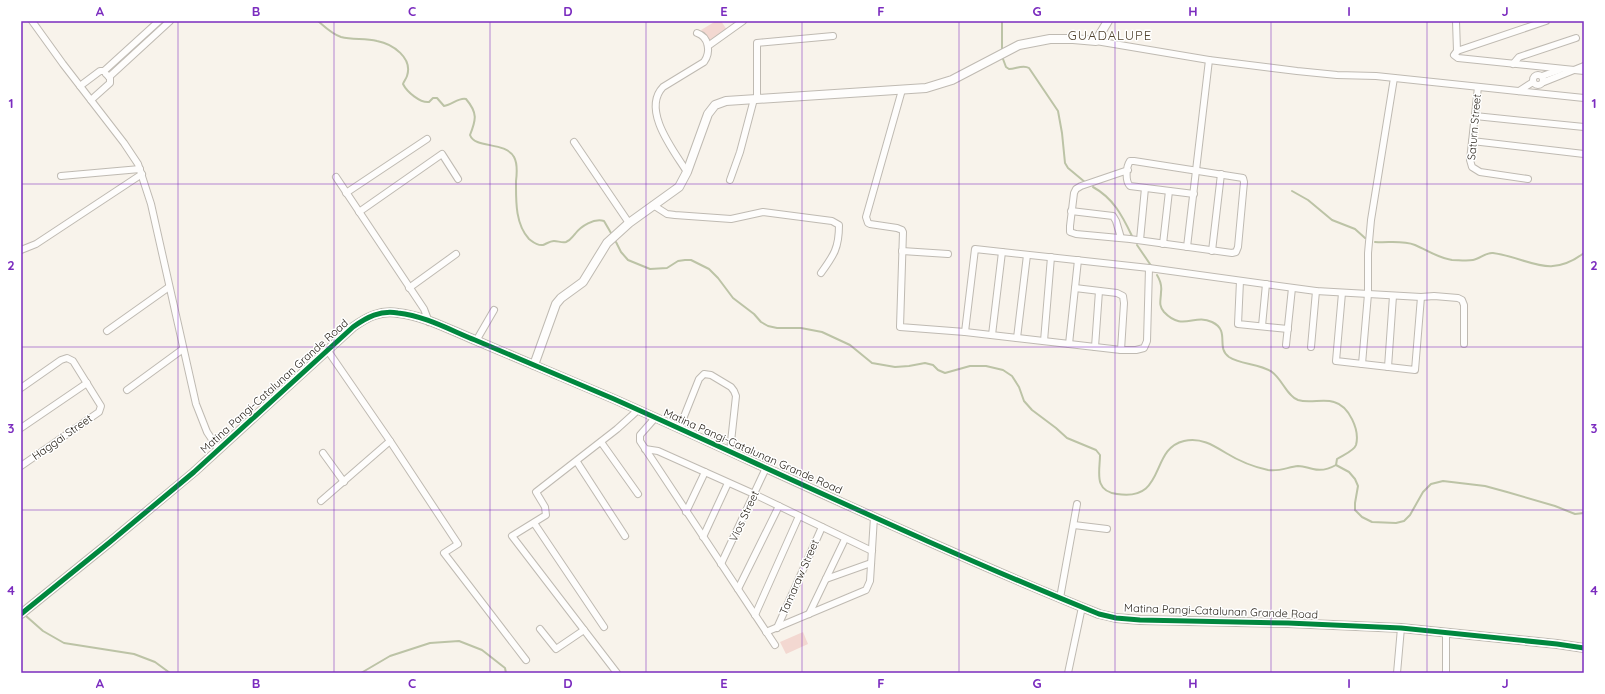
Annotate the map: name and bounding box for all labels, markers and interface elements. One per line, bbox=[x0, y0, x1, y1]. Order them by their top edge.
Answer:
text: A bbox=[96, 3, 105, 19]
text: B bbox=[252, 3, 260, 19]
text: C bbox=[408, 3, 416, 19]
text: D bbox=[563, 3, 573, 19]
text: E bbox=[720, 3, 728, 19]
text: F bbox=[877, 3, 885, 19]
text: G bbox=[1032, 3, 1042, 19]
text: H bbox=[1188, 3, 1198, 19]
text: I bbox=[1347, 3, 1351, 19]
text: J bbox=[1501, 3, 1509, 19]
district label: GUADALUPE bbox=[1068, 27, 1152, 43]
street label: Saturn Street bbox=[1464, 93, 1484, 161]
text: 1 bbox=[8, 95, 14, 111]
text: 1 bbox=[1591, 95, 1597, 111]
text: 2 bbox=[7, 257, 15, 273]
text: 2 bbox=[1590, 257, 1598, 273]
street label: Matina Pangi-Catalunan Grande Road bbox=[197, 316, 351, 456]
street label: Matina Pangi-Catalunan Grande Road bbox=[661, 405, 845, 497]
street label: Haggai Street bbox=[29, 411, 95, 463]
text: 3 bbox=[8, 420, 15, 436]
text: 3 bbox=[1591, 420, 1598, 436]
street label: Vios Street bbox=[726, 488, 762, 544]
street label: Tamaraw Street bbox=[776, 537, 822, 617]
text: 4 bbox=[7, 582, 15, 598]
text: 4 bbox=[1590, 582, 1598, 598]
street label: Matina Pangi-Catalunan Grande Road bbox=[1124, 601, 1318, 621]
text: A bbox=[96, 675, 105, 691]
text: B bbox=[252, 675, 260, 691]
text: C bbox=[408, 675, 416, 691]
text: D bbox=[563, 675, 573, 691]
text: E bbox=[720, 675, 728, 691]
text: F bbox=[877, 675, 885, 691]
text: G bbox=[1032, 675, 1042, 691]
text: H bbox=[1188, 675, 1198, 691]
text: I bbox=[1347, 675, 1351, 691]
text: J bbox=[1501, 675, 1509, 691]

